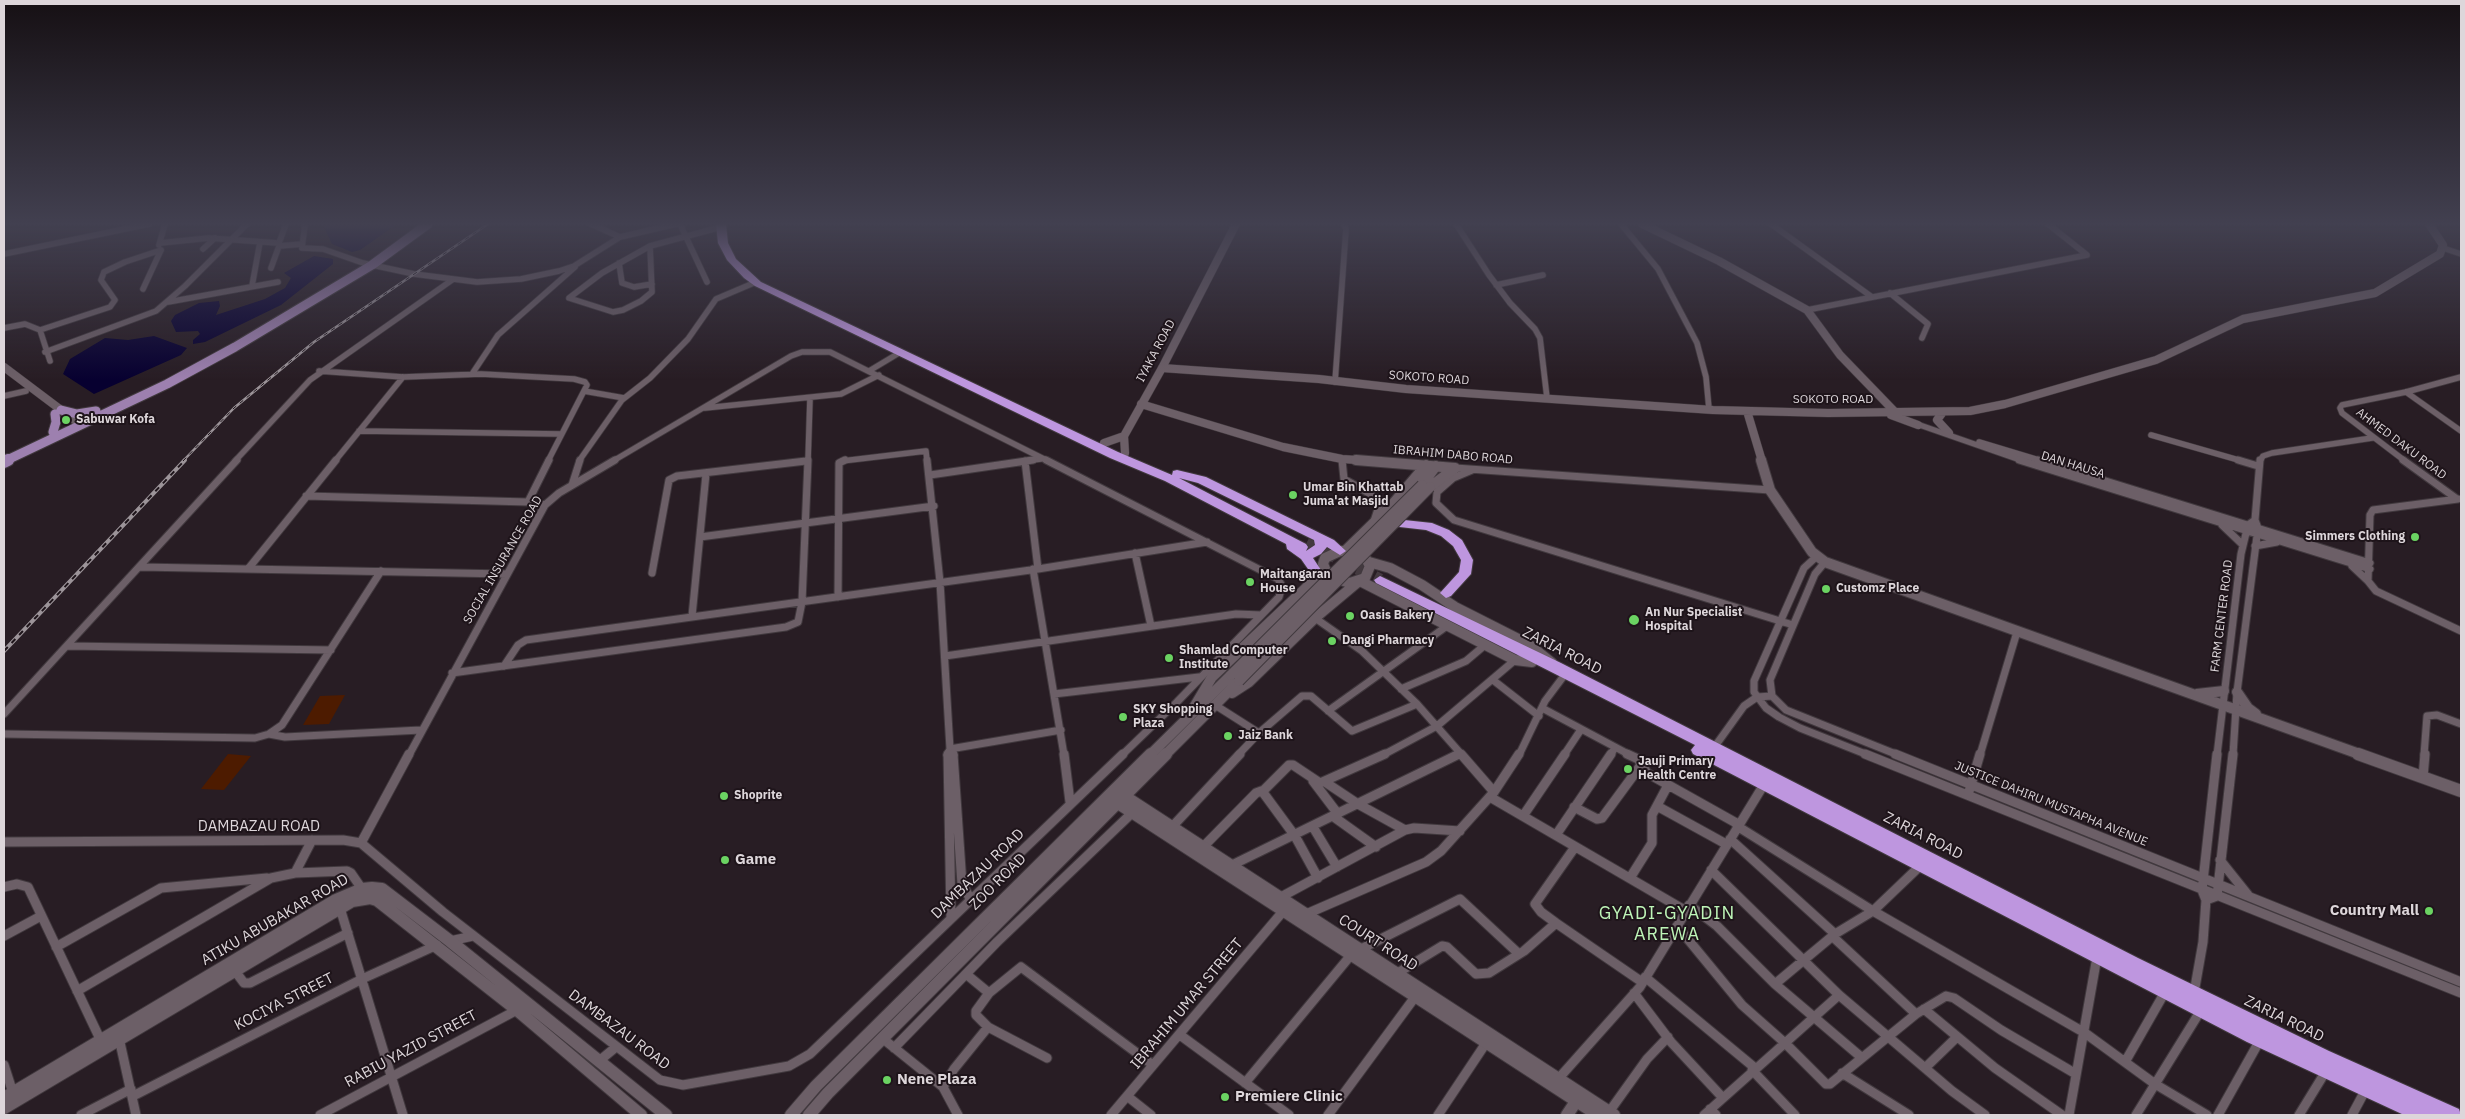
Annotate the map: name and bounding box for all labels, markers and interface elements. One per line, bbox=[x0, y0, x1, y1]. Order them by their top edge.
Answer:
street label: IYAKA ROAD bbox=[1134, 317, 1178, 385]
street label: SOKOTO ROAD bbox=[1388, 368, 1470, 388]
street label: SOKOTO ROAD bbox=[1793, 393, 1873, 407]
street label: AHMED DAKU ROAD bbox=[2353, 405, 2449, 483]
place label: Sabuwar Kofa bbox=[76, 413, 155, 427]
marker: Sabuwar Kofa bbox=[60, 414, 72, 426]
street label: IBRAHIM DABO ROAD bbox=[1392, 443, 1514, 467]
street label: DAN HAUSA bbox=[2039, 449, 2107, 481]
place label: Umar Bin Khattab Juma'at Masjid bbox=[1303, 481, 1403, 509]
marker: Umar Bin Khattab Juma'at Masjid bbox=[1287, 489, 1299, 501]
street label: SOCIAL INSURANCE ROAD bbox=[460, 493, 546, 627]
place label: Simmers Clothing bbox=[2305, 530, 2405, 544]
marker: Simmers Clothing bbox=[2409, 531, 2421, 543]
street label: FARM CENTER ROAD bbox=[2208, 559, 2236, 673]
place label: Maitangaran House bbox=[1260, 568, 1331, 596]
marker: Maitangaran House bbox=[1244, 576, 1256, 588]
place label: Customz Place bbox=[1836, 582, 1919, 596]
marker: Customz Place bbox=[1820, 583, 1832, 595]
place label: An Nur Specialist Hospital bbox=[1645, 606, 1742, 634]
place label: Oasis Bakery bbox=[1360, 609, 1433, 623]
marker: Oasis Bakery bbox=[1344, 610, 1356, 622]
marker: An Nur Specialist Hospital bbox=[1627, 613, 1641, 627]
street label: ZARIA ROAD bbox=[1519, 623, 1605, 679]
place label: Dangi Pharmacy bbox=[1342, 634, 1434, 648]
marker: Dangi Pharmacy bbox=[1326, 635, 1338, 647]
place label: Shamlad Computer Institute bbox=[1179, 644, 1288, 672]
marker: Shamlad Computer Institute bbox=[1163, 652, 1175, 664]
place label: SKY Shopping Plaza bbox=[1133, 703, 1212, 731]
marker: SKY Shopping Plaza bbox=[1117, 711, 1129, 723]
place label: Jaiz Bank bbox=[1238, 729, 1293, 743]
marker: Jaiz Bank bbox=[1222, 730, 1234, 742]
place label: Jauji Primary Health Centre bbox=[1638, 755, 1716, 783]
street label: JUSTICE DAHIRU MUSTAPHA AVENUE bbox=[1952, 759, 2150, 849]
marker: Jauji Primary Health Centre bbox=[1622, 763, 1634, 775]
place label: Shoprite bbox=[734, 789, 782, 803]
marker: Shoprite bbox=[718, 790, 730, 802]
street label: ZARIA ROAD bbox=[1880, 808, 1966, 864]
street label: DAMBAZAU ROAD bbox=[198, 818, 320, 836]
street label: DAMBAZAU ROAD bbox=[928, 825, 1028, 923]
street label: ZOO ROAD bbox=[966, 850, 1030, 914]
place label: Game bbox=[735, 851, 776, 869]
marker: Game bbox=[719, 854, 731, 866]
street label: ATIKU ABUBAKAR ROAD bbox=[198, 870, 352, 970]
place label: Country Mall bbox=[2330, 902, 2419, 920]
district label: GYADI-GYADIN AREWA bbox=[1597, 903, 1737, 946]
marker: Country Mall bbox=[2423, 905, 2435, 917]
street label: COURT ROAD bbox=[1335, 911, 1421, 975]
street label: IBRAHIM UMAR STREET bbox=[1127, 935, 1247, 1073]
street label: KOCIYA STREET bbox=[231, 969, 337, 1035]
street label: DAMBAZAU ROAD bbox=[565, 986, 673, 1074]
street label: ZARIA ROAD bbox=[2241, 992, 2327, 1046]
street label: RABIU YAZID STREET bbox=[342, 1006, 480, 1092]
place label: Nene Plaza bbox=[897, 1071, 976, 1089]
marker: Nene Plaza bbox=[881, 1074, 893, 1086]
place label: Premiere Clinic bbox=[1235, 1088, 1343, 1106]
marker: Premiere Clinic bbox=[1219, 1091, 1231, 1103]

